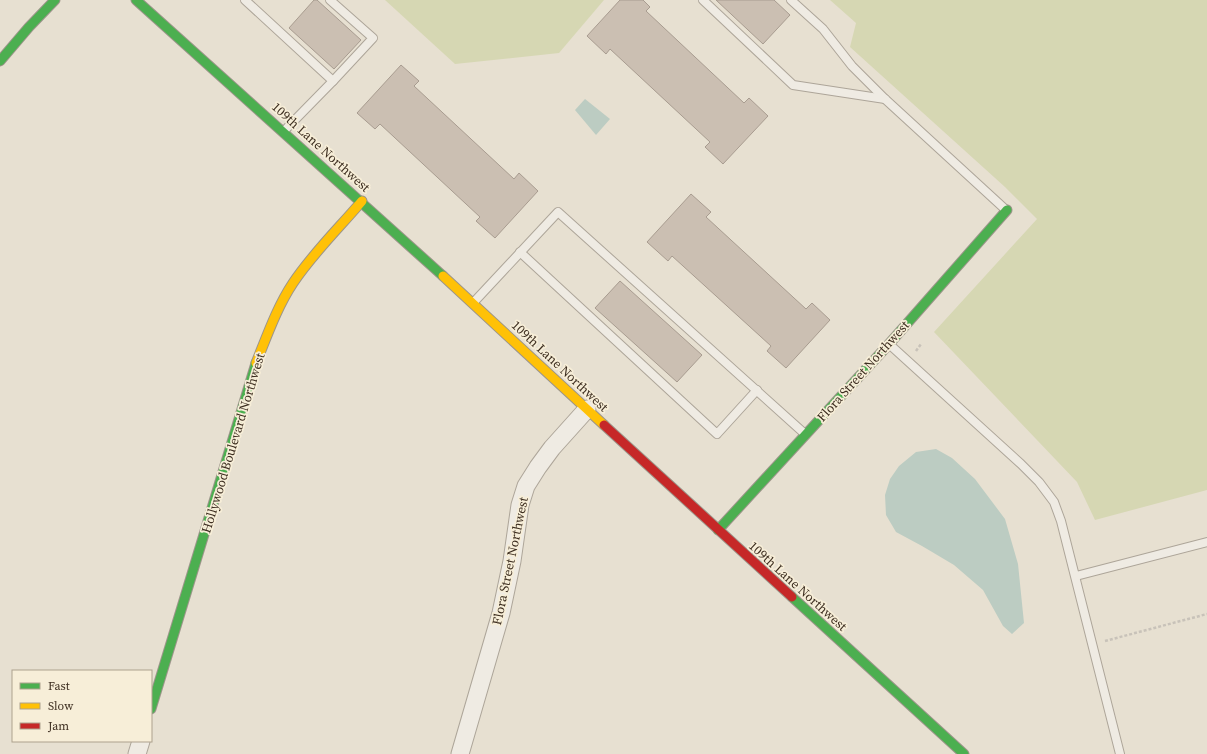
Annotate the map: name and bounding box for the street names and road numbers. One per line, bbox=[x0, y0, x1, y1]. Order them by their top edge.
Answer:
street label: 109th Lane Northwest bbox=[268, 98, 374, 196]
street label: Flora Street Northwest bbox=[813, 316, 913, 425]
street label: 109th Lane Northwest bbox=[508, 317, 613, 416]
street label: Hollywood Boulevard Northwest bbox=[197, 350, 269, 535]
street label: Flora Street Northwest bbox=[488, 495, 532, 626]
street label: 109th Lane Northwest bbox=[745, 537, 851, 635]

